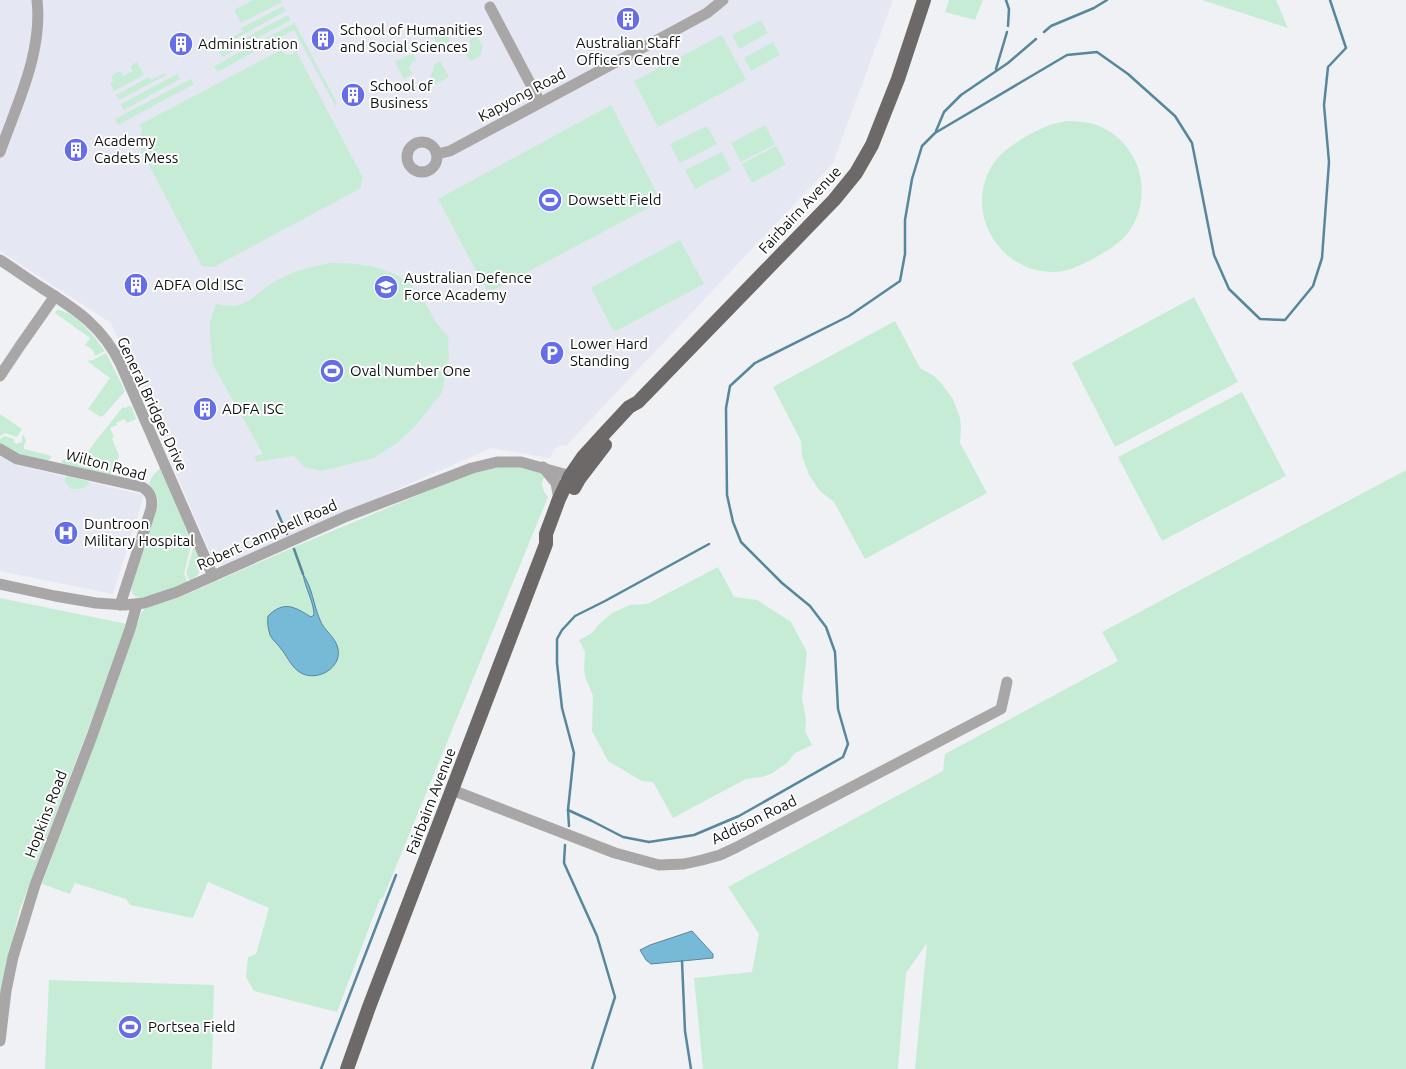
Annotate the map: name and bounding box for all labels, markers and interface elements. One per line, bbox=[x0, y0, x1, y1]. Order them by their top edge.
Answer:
building icon: Australian Staff Officers Centre bbox=[615, 6, 641, 32]
place label: School of Humanities and Social Sciences bbox=[340, 21, 482, 55]
building icon: School of Humanities and Social Sciences bbox=[310, 26, 336, 52]
building icon: Administration bbox=[168, 31, 194, 57]
place label: Australian Staff Officers Centre bbox=[576, 34, 681, 68]
place label: Administration bbox=[198, 35, 298, 52]
street label: Kapyong Road bbox=[475, 64, 568, 125]
place label: School of Business bbox=[370, 77, 433, 111]
building icon: School of Business bbox=[340, 82, 366, 108]
place label: Academy Cadets Mess bbox=[94, 132, 178, 166]
building icon: Academy Cadets Mess bbox=[63, 137, 89, 163]
street label: Fairbairn Avenue bbox=[755, 163, 844, 257]
sports icon: Dowsett Field bbox=[537, 187, 563, 213]
place label: Dowsett Field bbox=[568, 191, 662, 208]
place label: Australian Defence Force Academy bbox=[404, 269, 532, 303]
building icon: ADFA Old ISC bbox=[123, 272, 149, 298]
school or university icon: Australian Defence Force Academy bbox=[373, 274, 399, 300]
place label: ADFA Old ISC bbox=[154, 276, 244, 293]
street label: General Bridges Drive bbox=[114, 334, 191, 473]
place label: Lower Hard Standing bbox=[570, 335, 648, 369]
parking icon: Lower Hard Standing bbox=[539, 340, 565, 366]
sports icon: Oval Number One bbox=[319, 358, 345, 384]
place label: Oval Number One bbox=[350, 362, 471, 379]
building icon: ADFA ISC bbox=[192, 396, 218, 422]
place label: ADFA ISC bbox=[222, 400, 284, 417]
street label: Wilton Road bbox=[64, 446, 148, 483]
street label: Robert Campbell Road bbox=[194, 496, 340, 573]
place label: Duntroon Military Hospital bbox=[84, 515, 194, 549]
hospital icon: Duntroon Military Hospital bbox=[53, 520, 79, 546]
street label: Fairbairn Avenue bbox=[402, 745, 459, 856]
street label: Hopkins Road bbox=[21, 768, 70, 860]
street label: Addison Road bbox=[708, 792, 799, 848]
sports icon: Portsea Field bbox=[117, 1014, 143, 1040]
place label: Portsea Field bbox=[148, 1018, 236, 1035]

